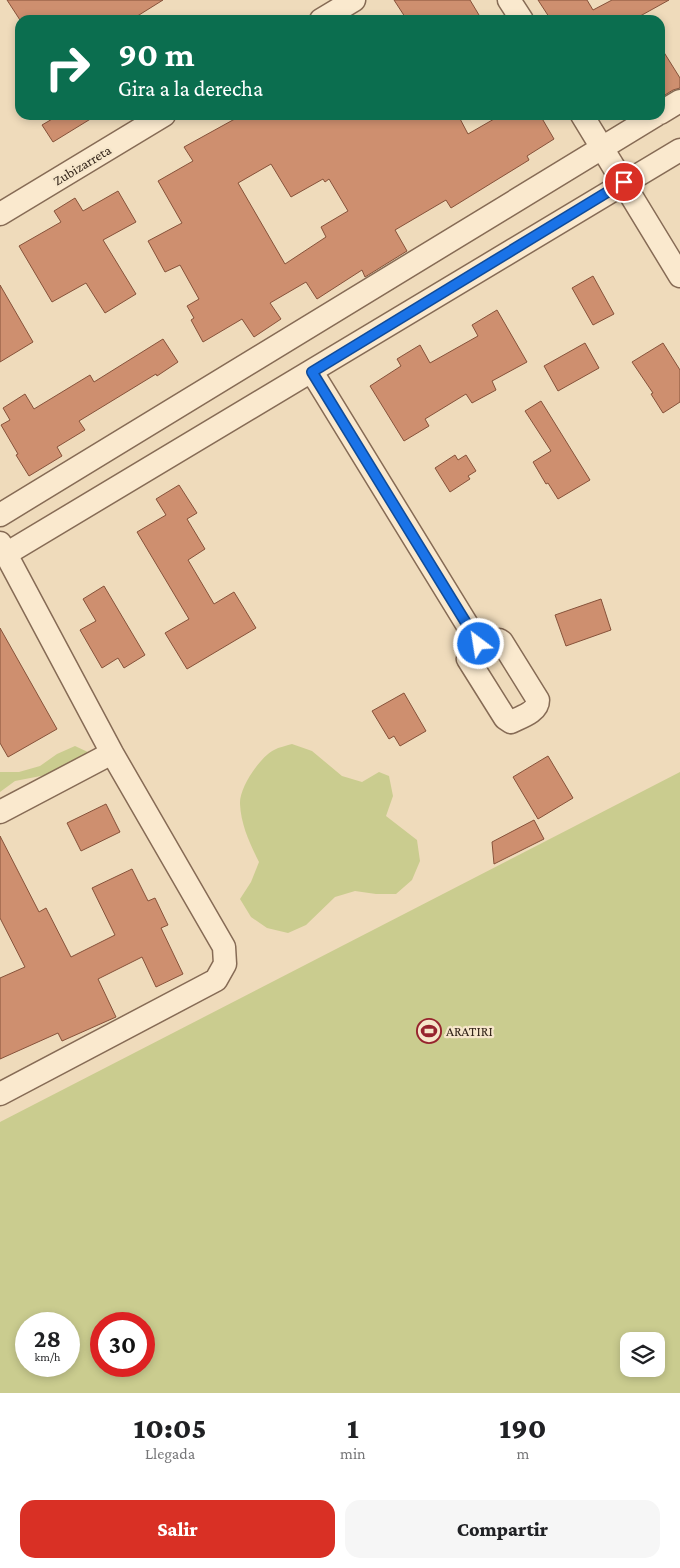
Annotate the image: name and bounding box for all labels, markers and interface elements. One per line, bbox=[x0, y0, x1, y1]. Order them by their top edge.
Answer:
icon: right bbox=[35, 35, 100, 100]
text: 90 m bbox=[118, 35, 195, 74]
text: Gira a la derecha bbox=[118, 76, 263, 101]
street label: Zubizarreta bbox=[50, 141, 114, 189]
pin bbox=[603, 161, 645, 203]
icon: arrive bbox=[610, 168, 638, 196]
position arrow bbox=[452, 617, 504, 669]
sports icon: ARATIRI bbox=[416, 1018, 442, 1044]
place label: ARATIRI bbox=[446, 1023, 493, 1039]
speed limit sign: 30 bbox=[90, 1312, 155, 1377]
text: 28 bbox=[34, 1325, 61, 1352]
map controls bbox=[620, 1332, 665, 1377]
button: layers bbox=[620, 1332, 665, 1377]
text: km/h bbox=[35, 1350, 60, 1364]
text: 10:05 bbox=[134, 1411, 207, 1444]
text: 1 bbox=[347, 1411, 359, 1444]
text: 190 bbox=[499, 1411, 546, 1444]
text: Llegada bbox=[145, 1445, 195, 1462]
text: min bbox=[340, 1445, 366, 1462]
text: m bbox=[516, 1445, 529, 1462]
button: Salir bbox=[20, 1500, 335, 1558]
button: Compartir bbox=[345, 1500, 660, 1558]

